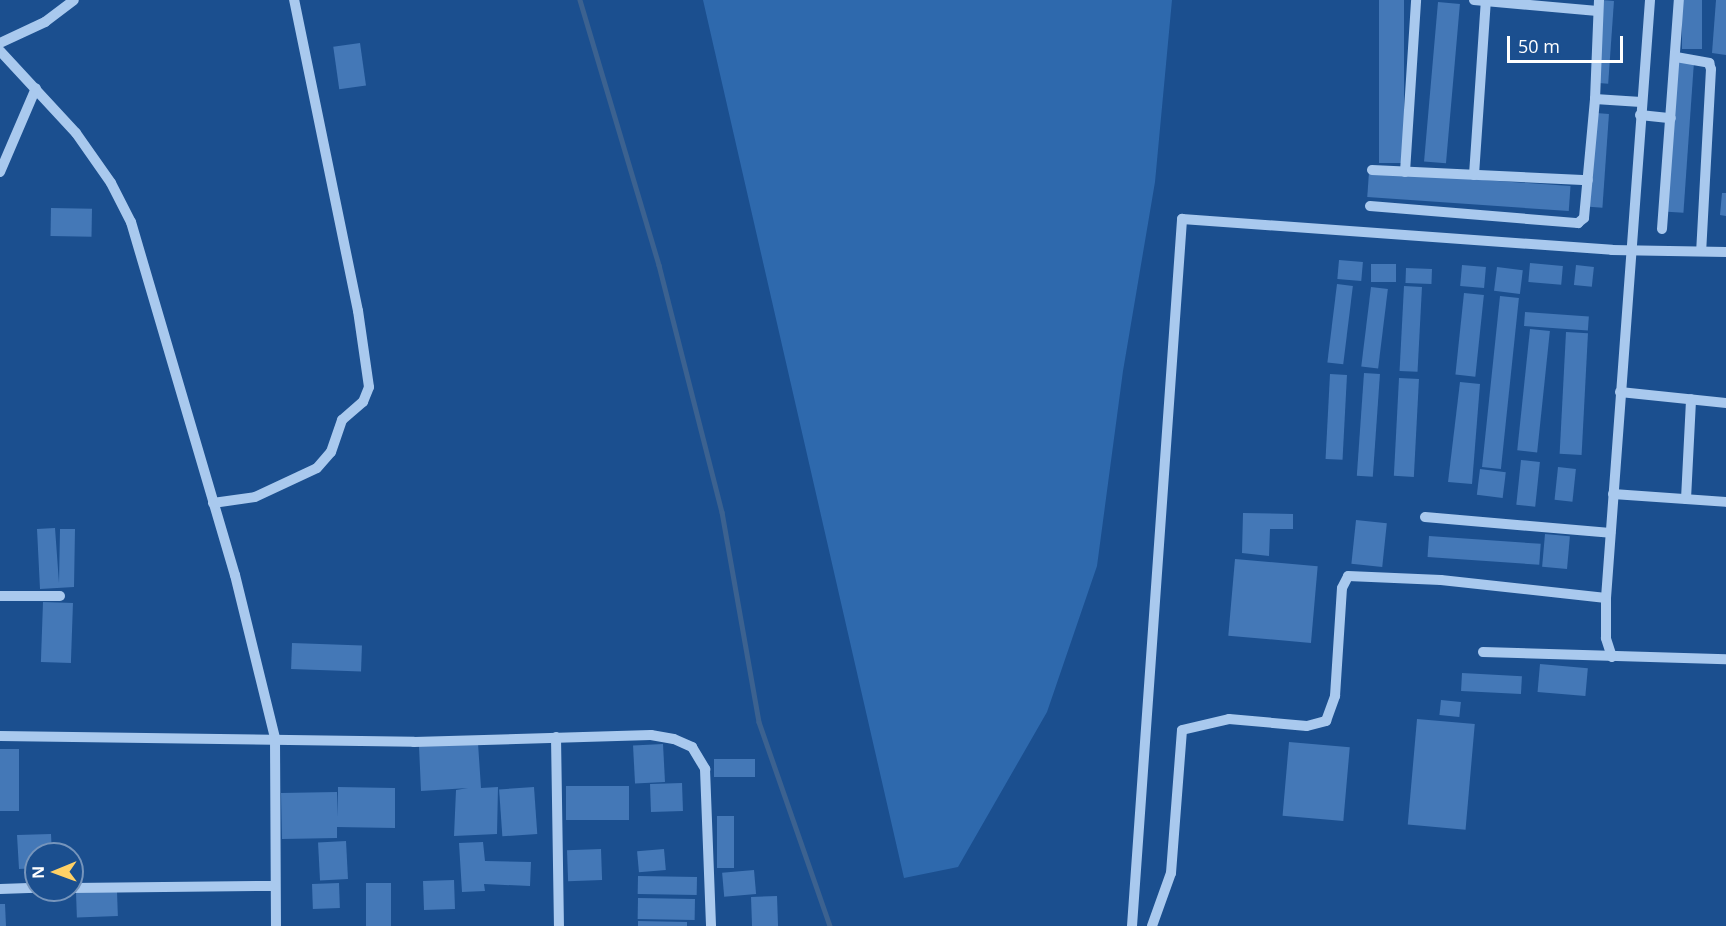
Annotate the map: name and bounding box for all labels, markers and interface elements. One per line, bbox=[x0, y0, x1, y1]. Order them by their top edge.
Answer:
scale bar bbox=[1510, 24, 1626, 62]
text: 50 m bbox=[1518, 34, 1560, 58]
north arrow bbox=[24, 842, 84, 902]
text: N bbox=[27, 866, 49, 879]

